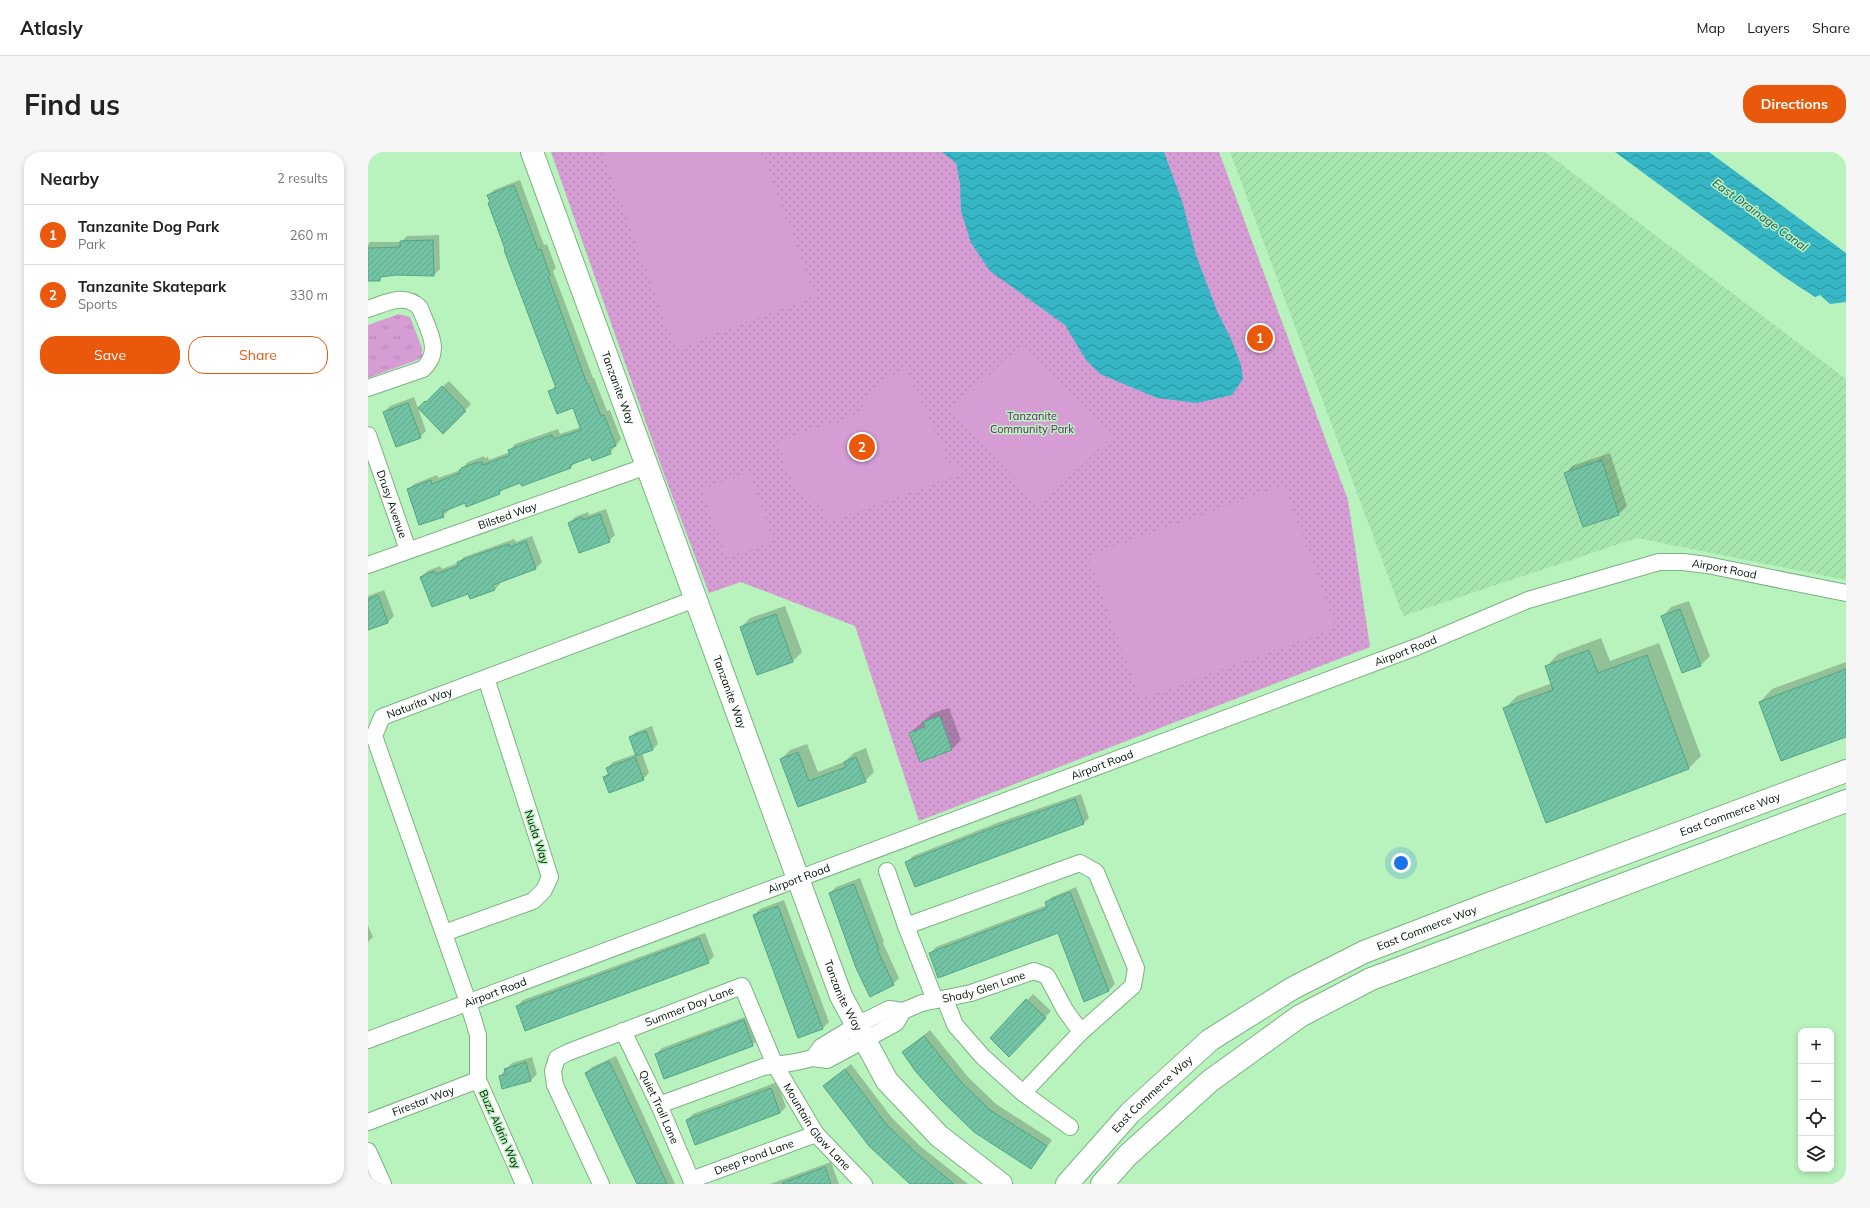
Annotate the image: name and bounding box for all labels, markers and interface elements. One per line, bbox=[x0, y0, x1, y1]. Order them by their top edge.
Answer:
text: Atlasly bbox=[20, 16, 83, 40]
text: Map bbox=[1696, 19, 1725, 37]
text: Layers bbox=[1747, 19, 1790, 37]
text: Share bbox=[1812, 19, 1850, 37]
button: Directions bbox=[1743, 85, 1846, 123]
text: Find us bbox=[24, 87, 120, 122]
text: Nearby bbox=[40, 168, 99, 189]
text: 2 results bbox=[277, 170, 328, 186]
water label: East Drainage Canal bbox=[1710, 175, 1811, 254]
text: Tanzanite Dog Park bbox=[78, 217, 219, 236]
text: 1 bbox=[49, 227, 57, 243]
text: 260 m bbox=[290, 227, 328, 243]
text: Park bbox=[78, 236, 105, 252]
text: Tanzanite Skatepark bbox=[78, 277, 226, 296]
text: 2 bbox=[49, 287, 57, 303]
text: 330 m bbox=[290, 287, 328, 303]
text: Sports bbox=[78, 296, 117, 312]
pin: 1 bbox=[1247, 323, 1273, 353]
button: Save bbox=[40, 336, 180, 374]
button: Share bbox=[188, 336, 328, 374]
street label: Tanzanite Way bbox=[599, 349, 638, 426]
park label: Tanzanite Community Park bbox=[990, 409, 1074, 436]
pin: 2 bbox=[849, 432, 875, 462]
street label: Drusy Avenue bbox=[374, 468, 410, 540]
street label: Bilsted Way bbox=[476, 499, 539, 532]
street label: Airport Road bbox=[1691, 556, 1758, 582]
street label: Airport Road bbox=[1372, 632, 1439, 669]
street label: Tanzanite Way bbox=[710, 653, 750, 731]
street label: Naturita Way bbox=[385, 684, 454, 722]
street label: Airport Road bbox=[1069, 747, 1135, 783]
street label: East Commerce Way bbox=[1678, 789, 1782, 839]
street label: Nucla Way bbox=[522, 808, 552, 866]
your location bbox=[1391, 853, 1411, 873]
street label: Airport Road bbox=[766, 860, 832, 897]
street label: East Commerce Way bbox=[1375, 902, 1479, 953]
street label: Tanzanite Way bbox=[821, 958, 866, 1033]
street label: Shady Glen Lane bbox=[941, 968, 1027, 1006]
street label: Airport Road bbox=[462, 974, 529, 1010]
street label: Summer Day Lane bbox=[643, 983, 736, 1029]
map controls bbox=[1798, 1028, 1834, 1172]
button: + bbox=[1798, 1028, 1834, 1064]
street label: East Commerce Way bbox=[1109, 1052, 1195, 1136]
button: − bbox=[1798, 1064, 1834, 1100]
street label: Quiet Trail Lane bbox=[636, 1068, 682, 1146]
street label: Mountain Glow Lane bbox=[780, 1081, 854, 1173]
street label: Firestar Way bbox=[390, 1083, 456, 1119]
street label: Buzz Aldrin Way bbox=[476, 1087, 524, 1171]
button: locate bbox=[1798, 1100, 1834, 1136]
street label: Deep Pond Lane bbox=[712, 1136, 796, 1178]
button: layers bbox=[1798, 1136, 1834, 1172]

